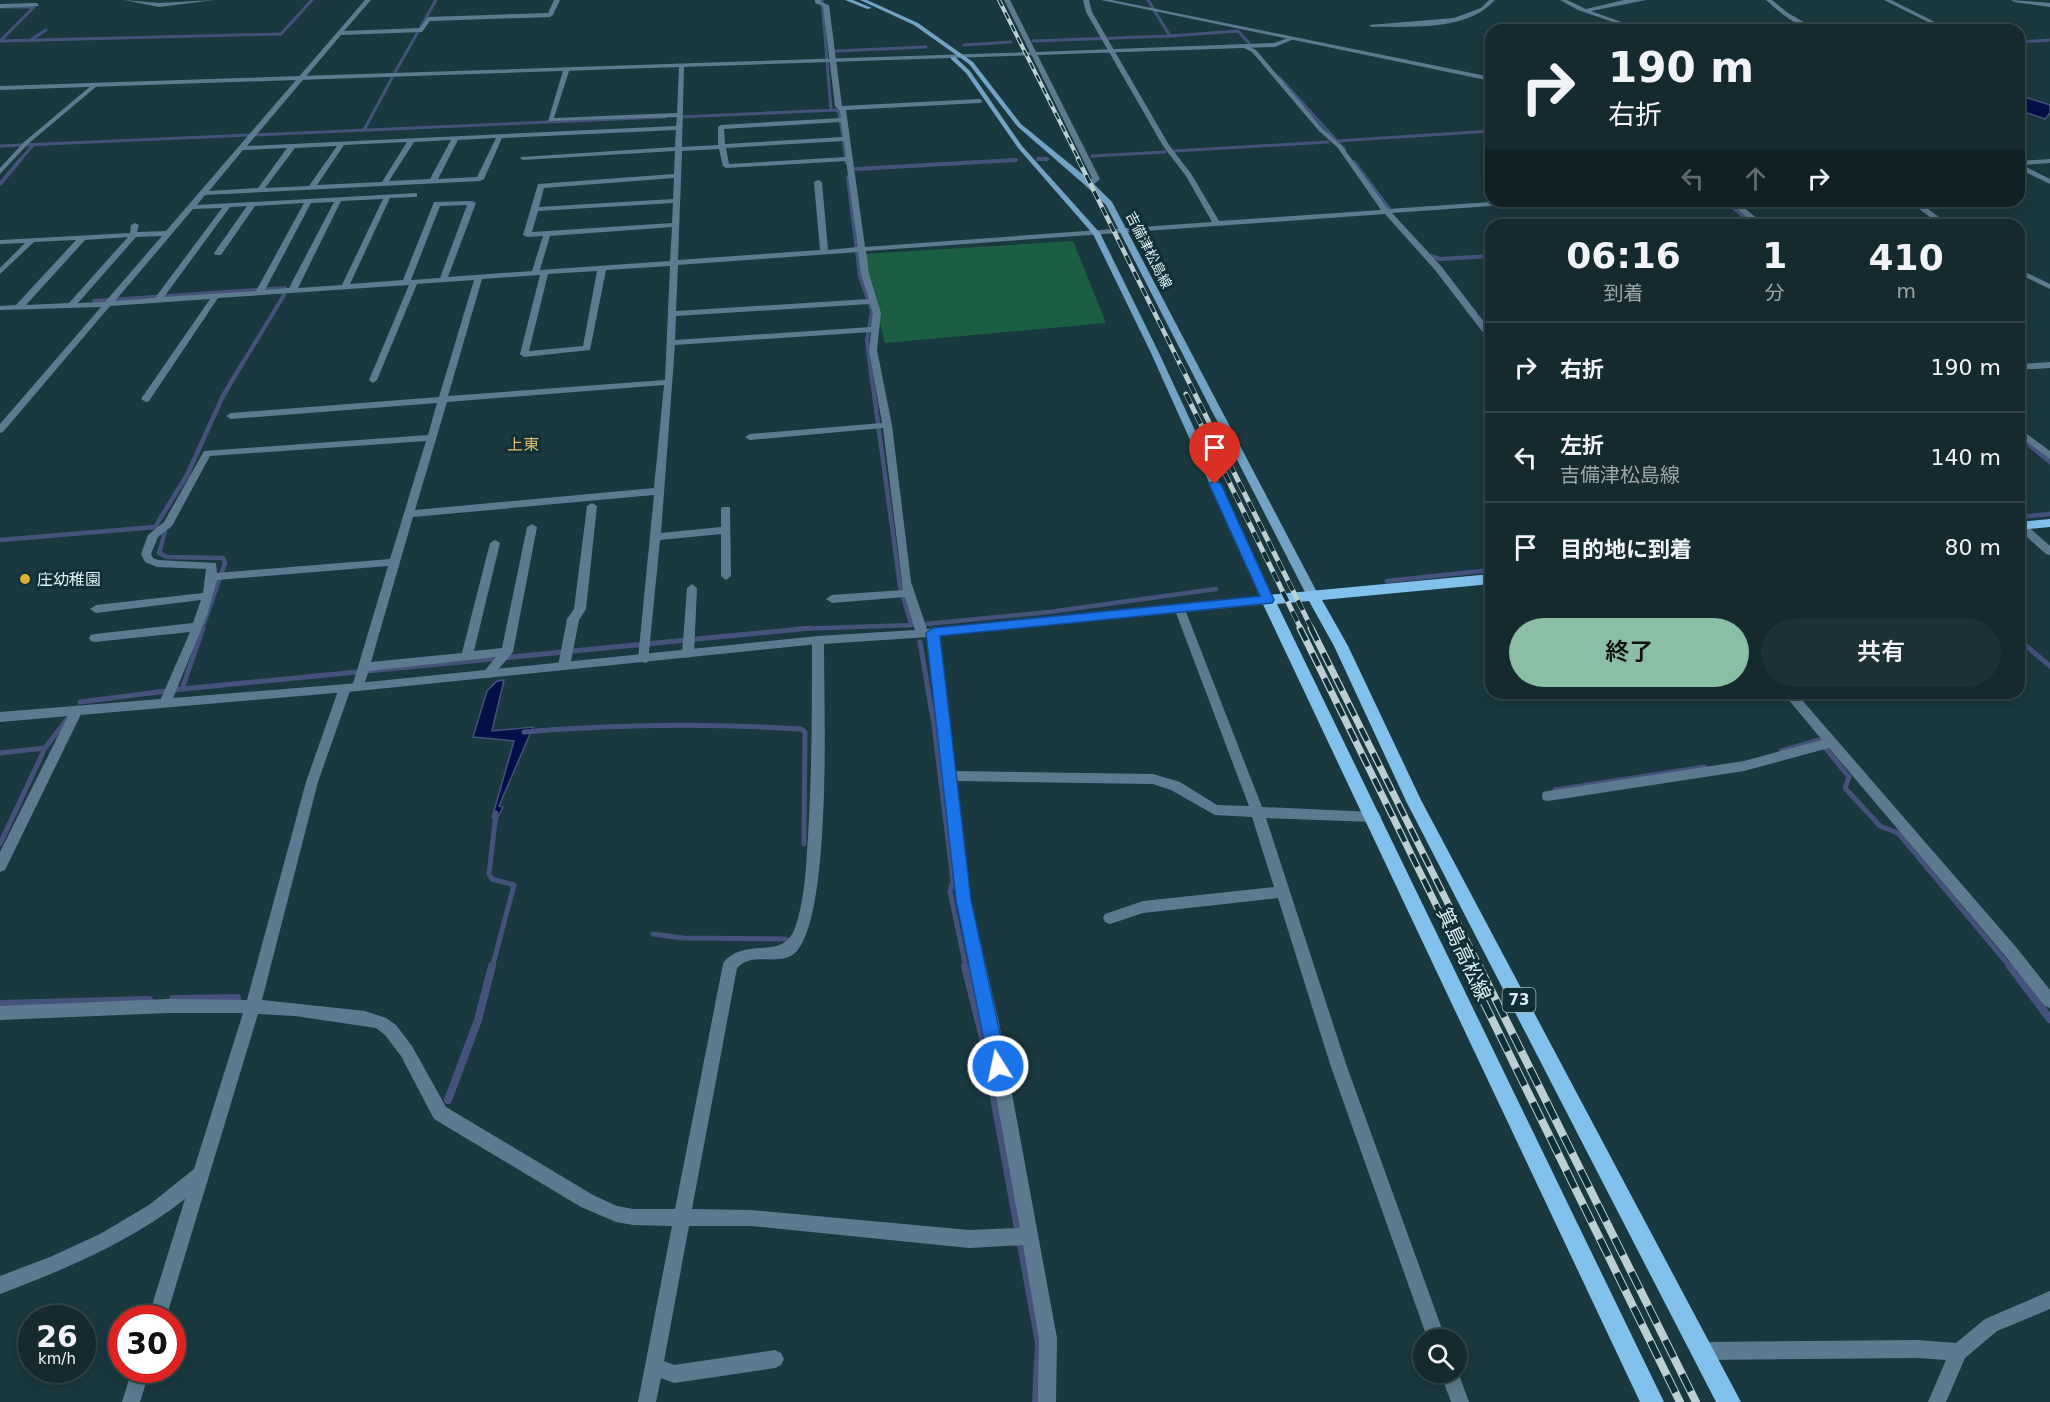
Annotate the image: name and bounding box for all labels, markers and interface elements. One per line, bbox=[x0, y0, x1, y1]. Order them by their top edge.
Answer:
text: 190 m bbox=[1608, 43, 1754, 92]
icon: right bbox=[1509, 48, 1587, 126]
text: 右折 bbox=[1608, 99, 1662, 130]
icon: left bbox=[1676, 162, 1709, 195]
icon: ahead bbox=[1739, 162, 1772, 195]
icon: right bbox=[1802, 162, 1835, 195]
street label: 吉備津松島線 bbox=[1123, 209, 1175, 291]
text: 06:16 bbox=[1566, 235, 1681, 276]
text: 1 bbox=[1762, 235, 1787, 276]
text: 410 bbox=[1869, 237, 1944, 278]
text: m bbox=[1896, 279, 1916, 303]
text: 到着 bbox=[1604, 281, 1644, 305]
text: 分 bbox=[1765, 281, 1785, 305]
icon: right bbox=[1509, 351, 1542, 384]
text: 190 m bbox=[1931, 355, 2001, 380]
text: 右折 bbox=[1560, 357, 1604, 382]
pin bbox=[1189, 422, 1240, 484]
icon: arrive bbox=[1198, 431, 1231, 464]
text: 左折 bbox=[1560, 433, 1604, 458]
district label: 上東 bbox=[507, 435, 539, 454]
icon: left bbox=[1509, 441, 1542, 474]
text: 140 m bbox=[1931, 445, 2001, 470]
text: 吉備津松島線 bbox=[1560, 463, 1680, 487]
icon: arrive bbox=[1509, 531, 1542, 564]
text: 80 m bbox=[1945, 535, 2001, 560]
text: 目的地に到着 bbox=[1560, 537, 1692, 562]
place label: 庄幼稚園 bbox=[37, 570, 101, 589]
marker: 庄幼稚園 bbox=[18, 572, 32, 586]
button: 終了 bbox=[1509, 618, 1749, 687]
button: 共有 bbox=[1761, 618, 2001, 687]
street label: 箕島高松線 bbox=[1432, 904, 1496, 1004]
road number: 73 bbox=[1502, 988, 1536, 1012]
position arrow bbox=[966, 1034, 1030, 1098]
speed limit sign: 30 bbox=[108, 1305, 186, 1383]
text: 26 bbox=[36, 1319, 78, 1354]
map controls bbox=[1413, 1329, 1467, 1383]
button: search bbox=[1413, 1329, 1467, 1383]
text: km/h bbox=[38, 1350, 76, 1368]

